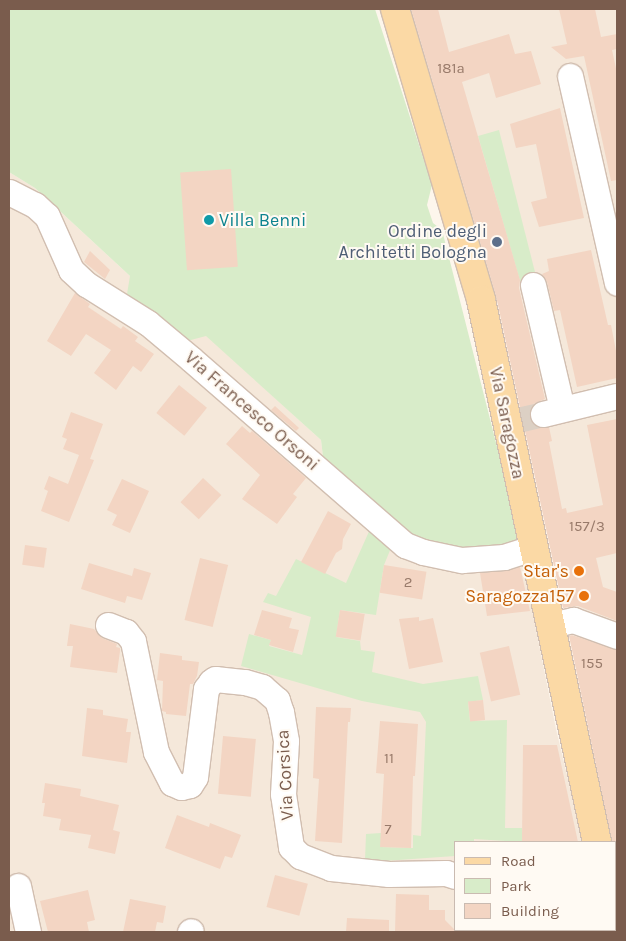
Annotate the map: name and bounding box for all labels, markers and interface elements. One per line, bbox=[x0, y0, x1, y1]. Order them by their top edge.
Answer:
house number: 181a bbox=[437, 60, 465, 78]
place label: Villa Benni bbox=[219, 209, 306, 231]
marker: Villa Benni bbox=[203, 214, 215, 226]
place label: Ordine degli Architetti Bologna bbox=[339, 221, 487, 264]
marker: Ordine degli Architetti Bologna bbox=[491, 236, 503, 248]
street label: Via Francesco Orsoni bbox=[180, 347, 324, 475]
street label: Via Saragozza bbox=[485, 365, 529, 481]
house number: 157/3 bbox=[569, 518, 605, 536]
place label: Star's bbox=[523, 560, 569, 582]
marker: Star's bbox=[573, 565, 585, 577]
house number: 2 bbox=[404, 574, 412, 592]
place label: Saragozza157 bbox=[465, 585, 574, 607]
marker: Saragozza157 bbox=[578, 590, 590, 602]
house number: 155 bbox=[581, 655, 603, 673]
street label: Via Corsica bbox=[272, 729, 298, 821]
house number: 11 bbox=[384, 750, 394, 768]
house number: 7 bbox=[384, 821, 392, 839]
legend bbox=[454, 841, 616, 931]
text: Road bbox=[501, 852, 536, 870]
text: Park bbox=[501, 877, 531, 895]
text: Building bbox=[501, 902, 559, 920]

